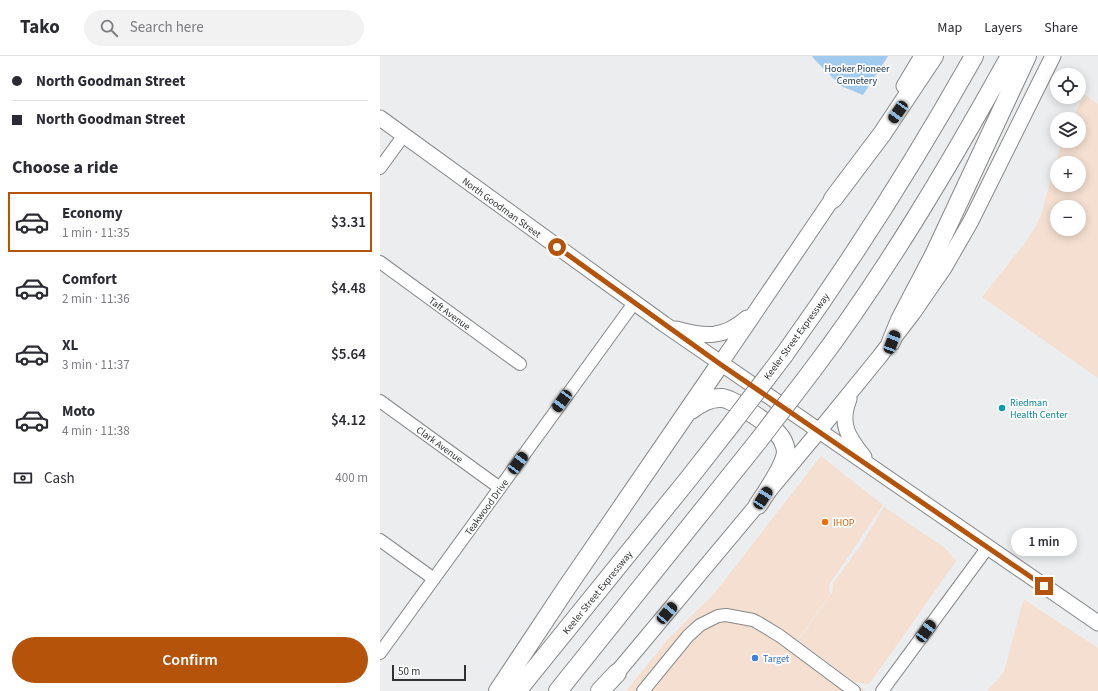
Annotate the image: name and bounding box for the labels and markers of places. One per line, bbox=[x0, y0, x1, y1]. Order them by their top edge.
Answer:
place label: Riedman Health Center bbox=[1010, 396, 1068, 422]
marker: Riedman Health Center bbox=[997, 403, 1007, 413]
place label: IHOP bbox=[833, 516, 855, 530]
marker: IHOP bbox=[820, 517, 830, 527]
place label: Target bbox=[763, 652, 790, 666]
marker: Target bbox=[750, 653, 760, 663]

